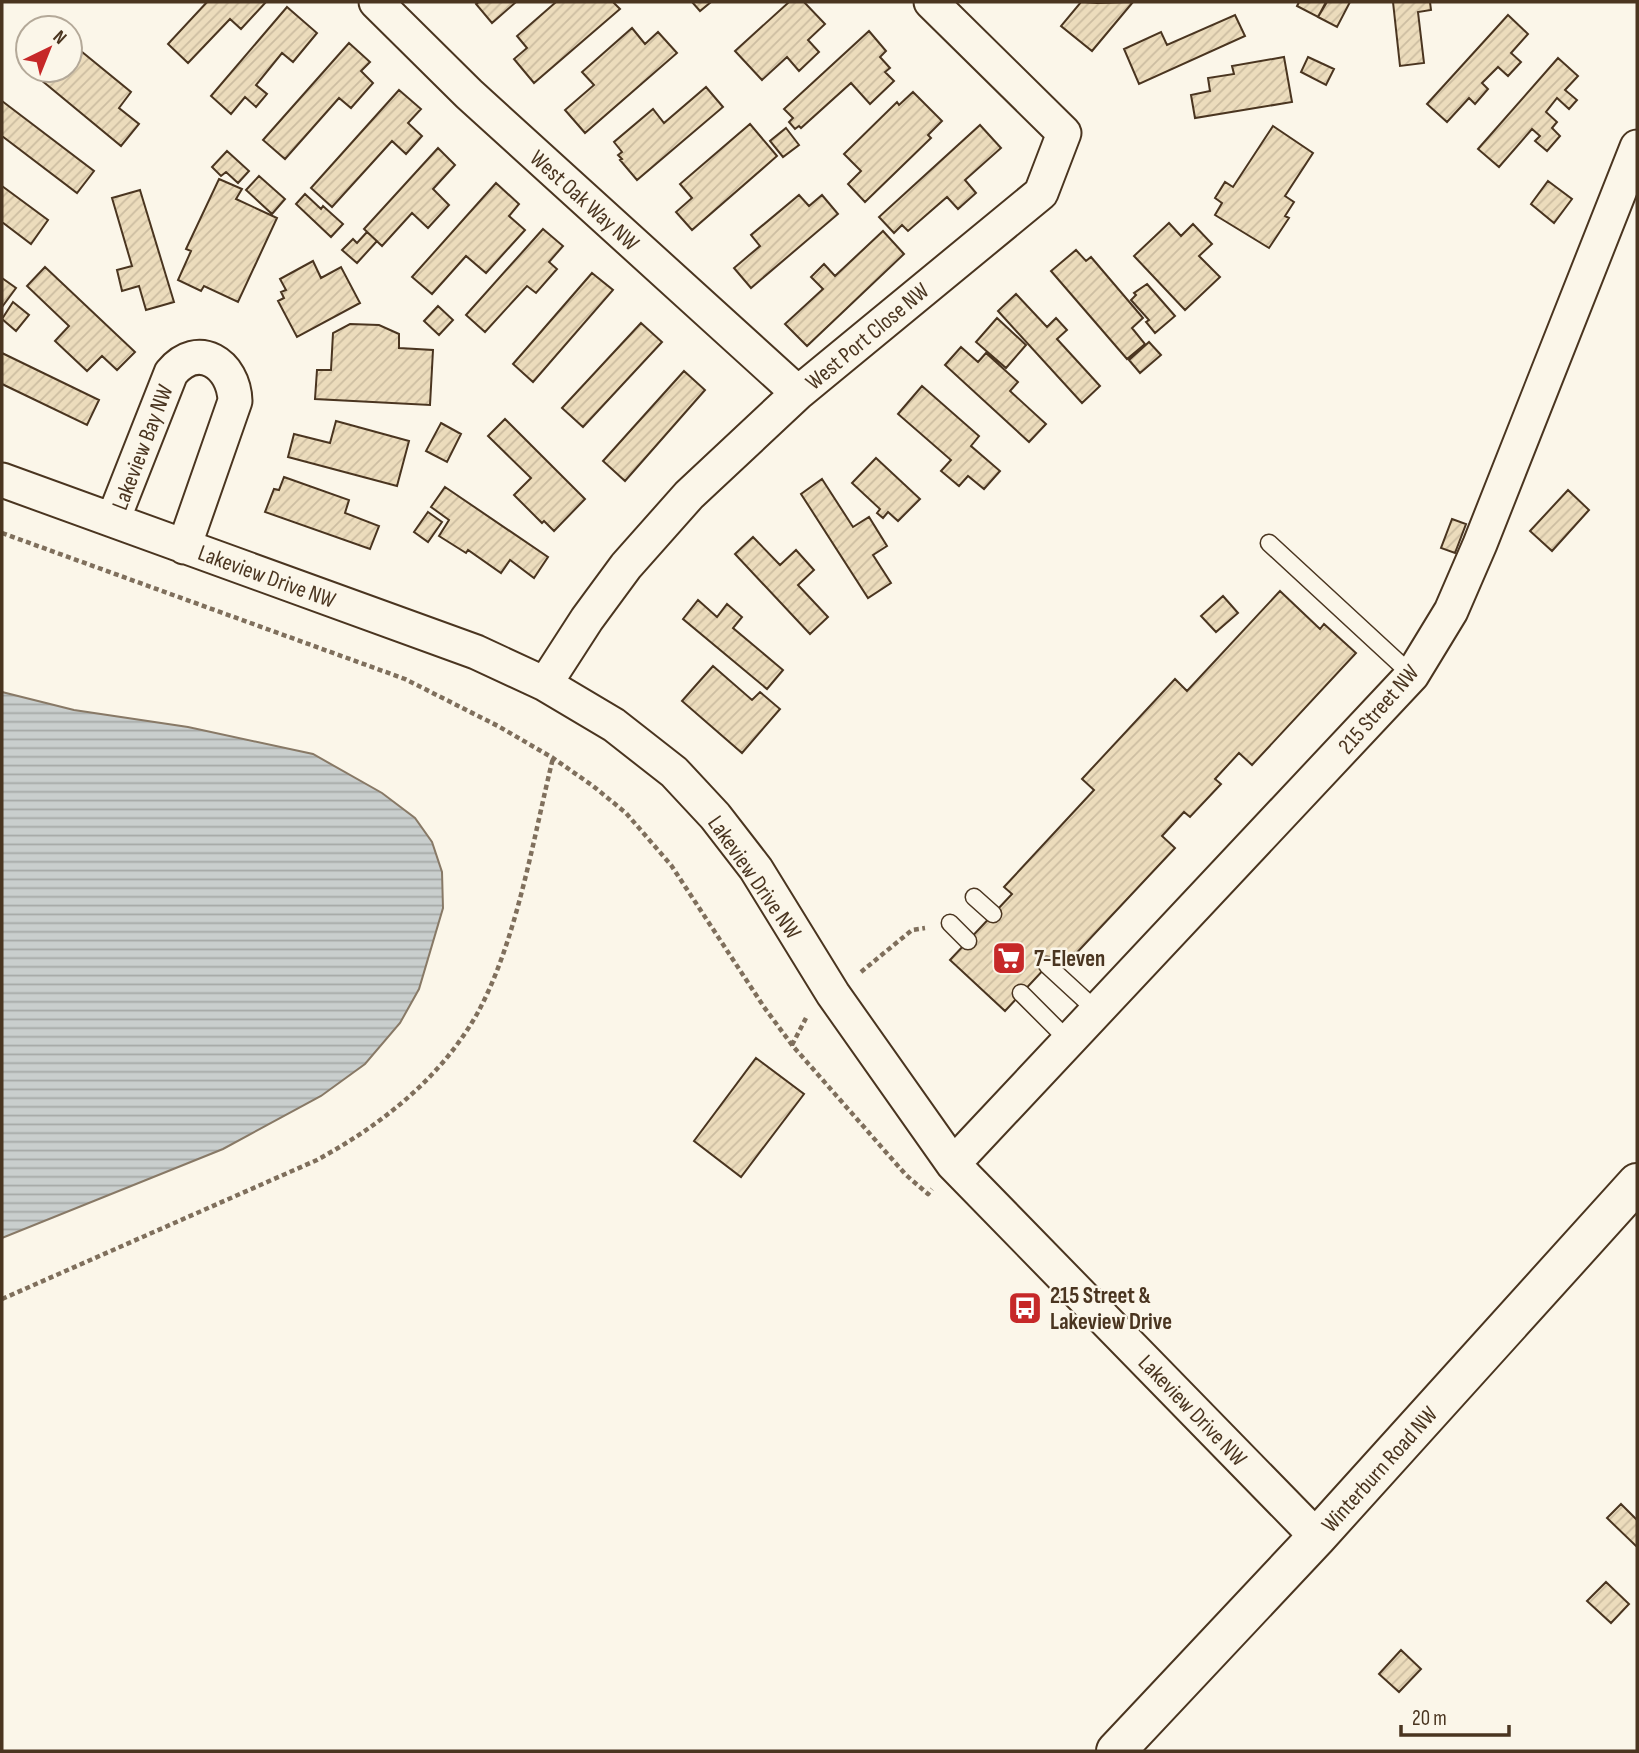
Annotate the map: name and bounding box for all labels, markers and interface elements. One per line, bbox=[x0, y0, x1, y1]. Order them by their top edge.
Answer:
north arrow bbox=[14, 14, 84, 84]
text: N bbox=[48, 26, 71, 50]
street label: West Oak Way NW bbox=[524, 144, 645, 257]
street label: West Port Close NW bbox=[800, 277, 935, 396]
street label: Lakeview Bay NW bbox=[106, 381, 180, 514]
street label: Lakeview Drive NW bbox=[194, 539, 339, 615]
street label: 215 Street NW bbox=[1332, 659, 1425, 760]
street label: Lakeview Drive NW bbox=[701, 810, 807, 945]
supermarket icon: 7-Eleven bbox=[990, 939, 1028, 977]
place label: 7-Eleven bbox=[1034, 945, 1105, 973]
place label: 215 Street & Lakeview Drive bbox=[1050, 1282, 1172, 1336]
bus stop icon: 215 Street & Lakeview Drive bbox=[1006, 1289, 1044, 1327]
street label: Lakeview Drive NW bbox=[1132, 1349, 1252, 1472]
street label: Winterburn Road NW bbox=[1316, 1401, 1444, 1538]
scale bar bbox=[1401, 1694, 1510, 1738]
text: 20 m bbox=[1412, 1706, 1447, 1731]

